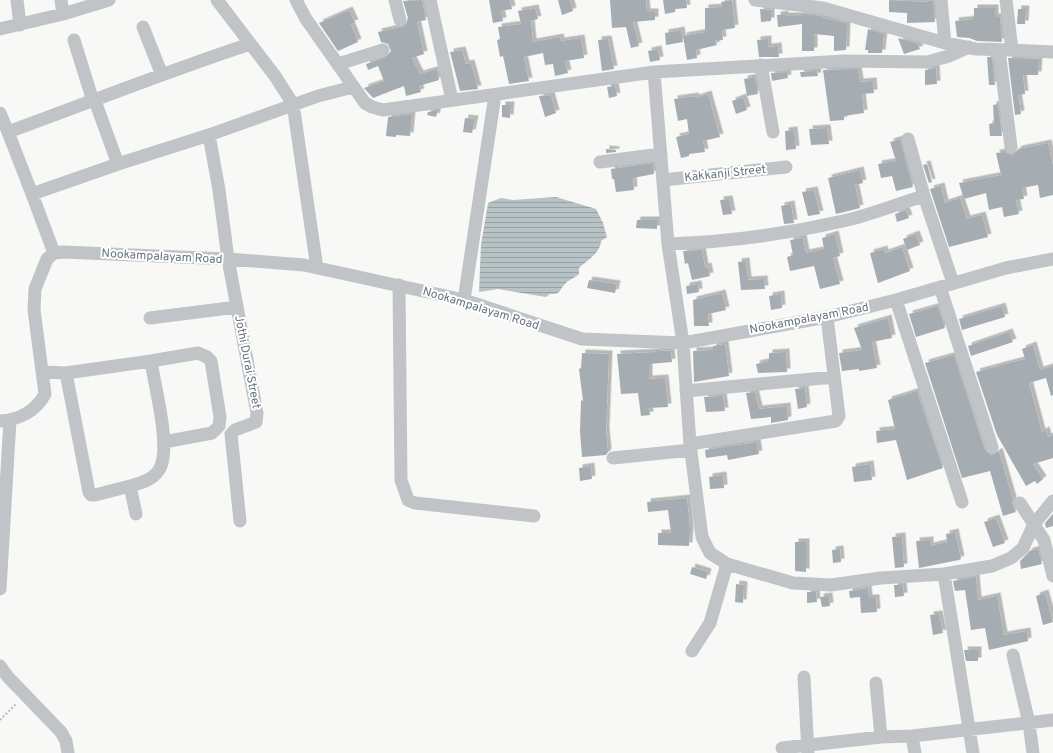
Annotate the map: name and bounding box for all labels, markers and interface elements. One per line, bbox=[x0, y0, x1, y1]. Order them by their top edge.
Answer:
street label: Kakkanji Street bbox=[683, 162, 767, 186]
street label: Nookampalayam Road bbox=[101, 246, 223, 268]
street label: Nookampalayam Road bbox=[421, 284, 541, 334]
street label: Nookampalayam Road bbox=[748, 300, 870, 338]
street label: Jothi Durai Street bbox=[230, 314, 264, 410]

